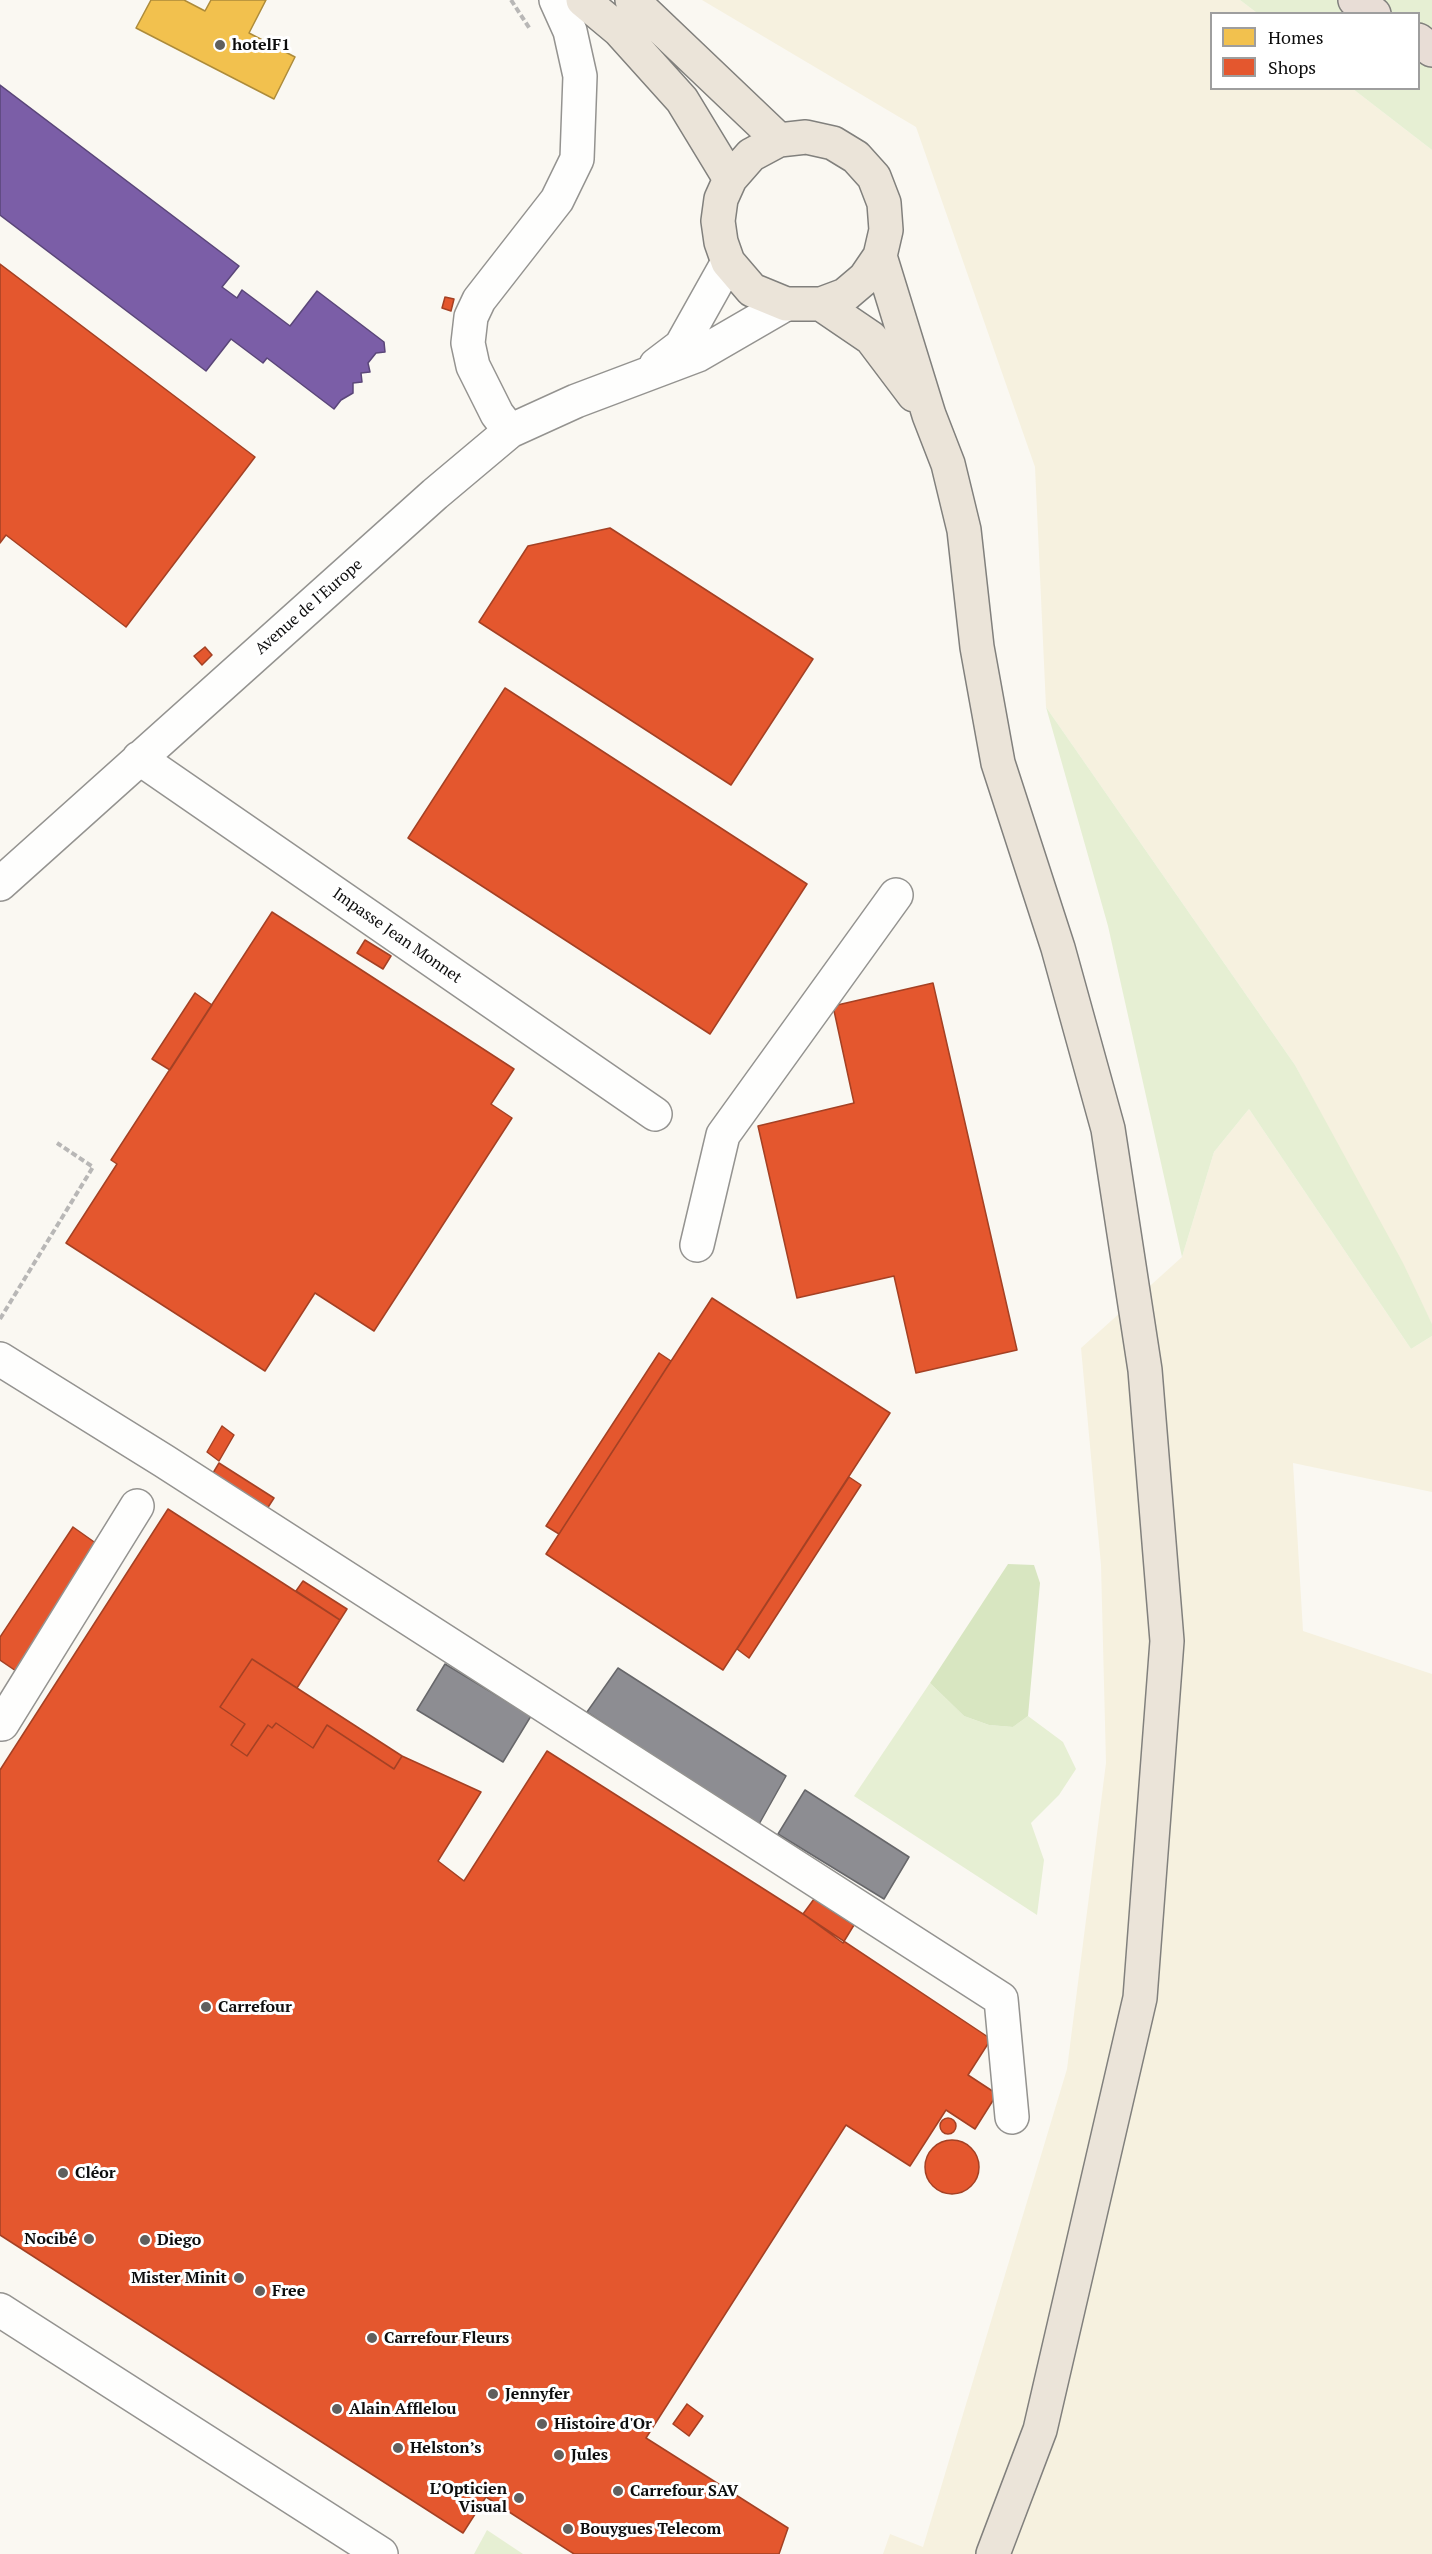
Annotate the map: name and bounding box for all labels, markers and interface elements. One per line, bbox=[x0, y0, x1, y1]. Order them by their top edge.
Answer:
legend bbox=[1210, 12, 1420, 90]
text: Homes bbox=[1268, 25, 1323, 49]
place label: hotelF1 bbox=[232, 35, 290, 55]
marker: hotelF1 bbox=[213, 38, 227, 52]
text: Shops bbox=[1268, 55, 1316, 79]
street label: Avenue de l'Europe bbox=[251, 555, 367, 659]
street label: Impasse Jean Monnet bbox=[329, 884, 465, 988]
place label: Carrefour bbox=[218, 1997, 292, 2017]
marker: Carrefour bbox=[199, 2000, 213, 2014]
place label: Cléor bbox=[75, 2163, 116, 2183]
marker: Cléor bbox=[56, 2166, 70, 2180]
place label: Nocibé bbox=[24, 2229, 77, 2249]
place label: Diego bbox=[157, 2230, 201, 2250]
marker: Nocibé bbox=[82, 2232, 96, 2246]
marker: Diego bbox=[138, 2233, 152, 2247]
place label: Mister Minit bbox=[131, 2268, 227, 2288]
marker: Mister Minit bbox=[232, 2271, 246, 2285]
place label: Free bbox=[272, 2281, 305, 2301]
marker: Free bbox=[253, 2284, 267, 2298]
place label: Carrefour Fleurs bbox=[384, 2328, 509, 2348]
marker: Carrefour Fleurs bbox=[365, 2331, 379, 2345]
place label: Jennyfer bbox=[505, 2384, 570, 2404]
marker: Jennyfer bbox=[486, 2387, 500, 2401]
place label: Alain Afflelou bbox=[349, 2399, 456, 2419]
marker: Alain Afflelou bbox=[330, 2402, 344, 2416]
place label: Histoire d'Or bbox=[554, 2414, 652, 2434]
marker: Histoire d'Or bbox=[535, 2417, 549, 2431]
place label: Helston’s bbox=[410, 2438, 482, 2458]
marker: Helston’s bbox=[391, 2441, 405, 2455]
place label: Jules bbox=[571, 2445, 608, 2465]
marker: Jules bbox=[552, 2448, 566, 2462]
place label: L’Opticien Visual bbox=[430, 2479, 507, 2517]
place label: Carrefour SAV bbox=[630, 2481, 738, 2501]
marker: Carrefour SAV bbox=[611, 2484, 625, 2498]
marker: L’Opticien Visual bbox=[512, 2491, 526, 2505]
place label: Bouygues Telecom bbox=[580, 2519, 721, 2539]
marker: Bouygues Telecom bbox=[561, 2522, 575, 2536]

